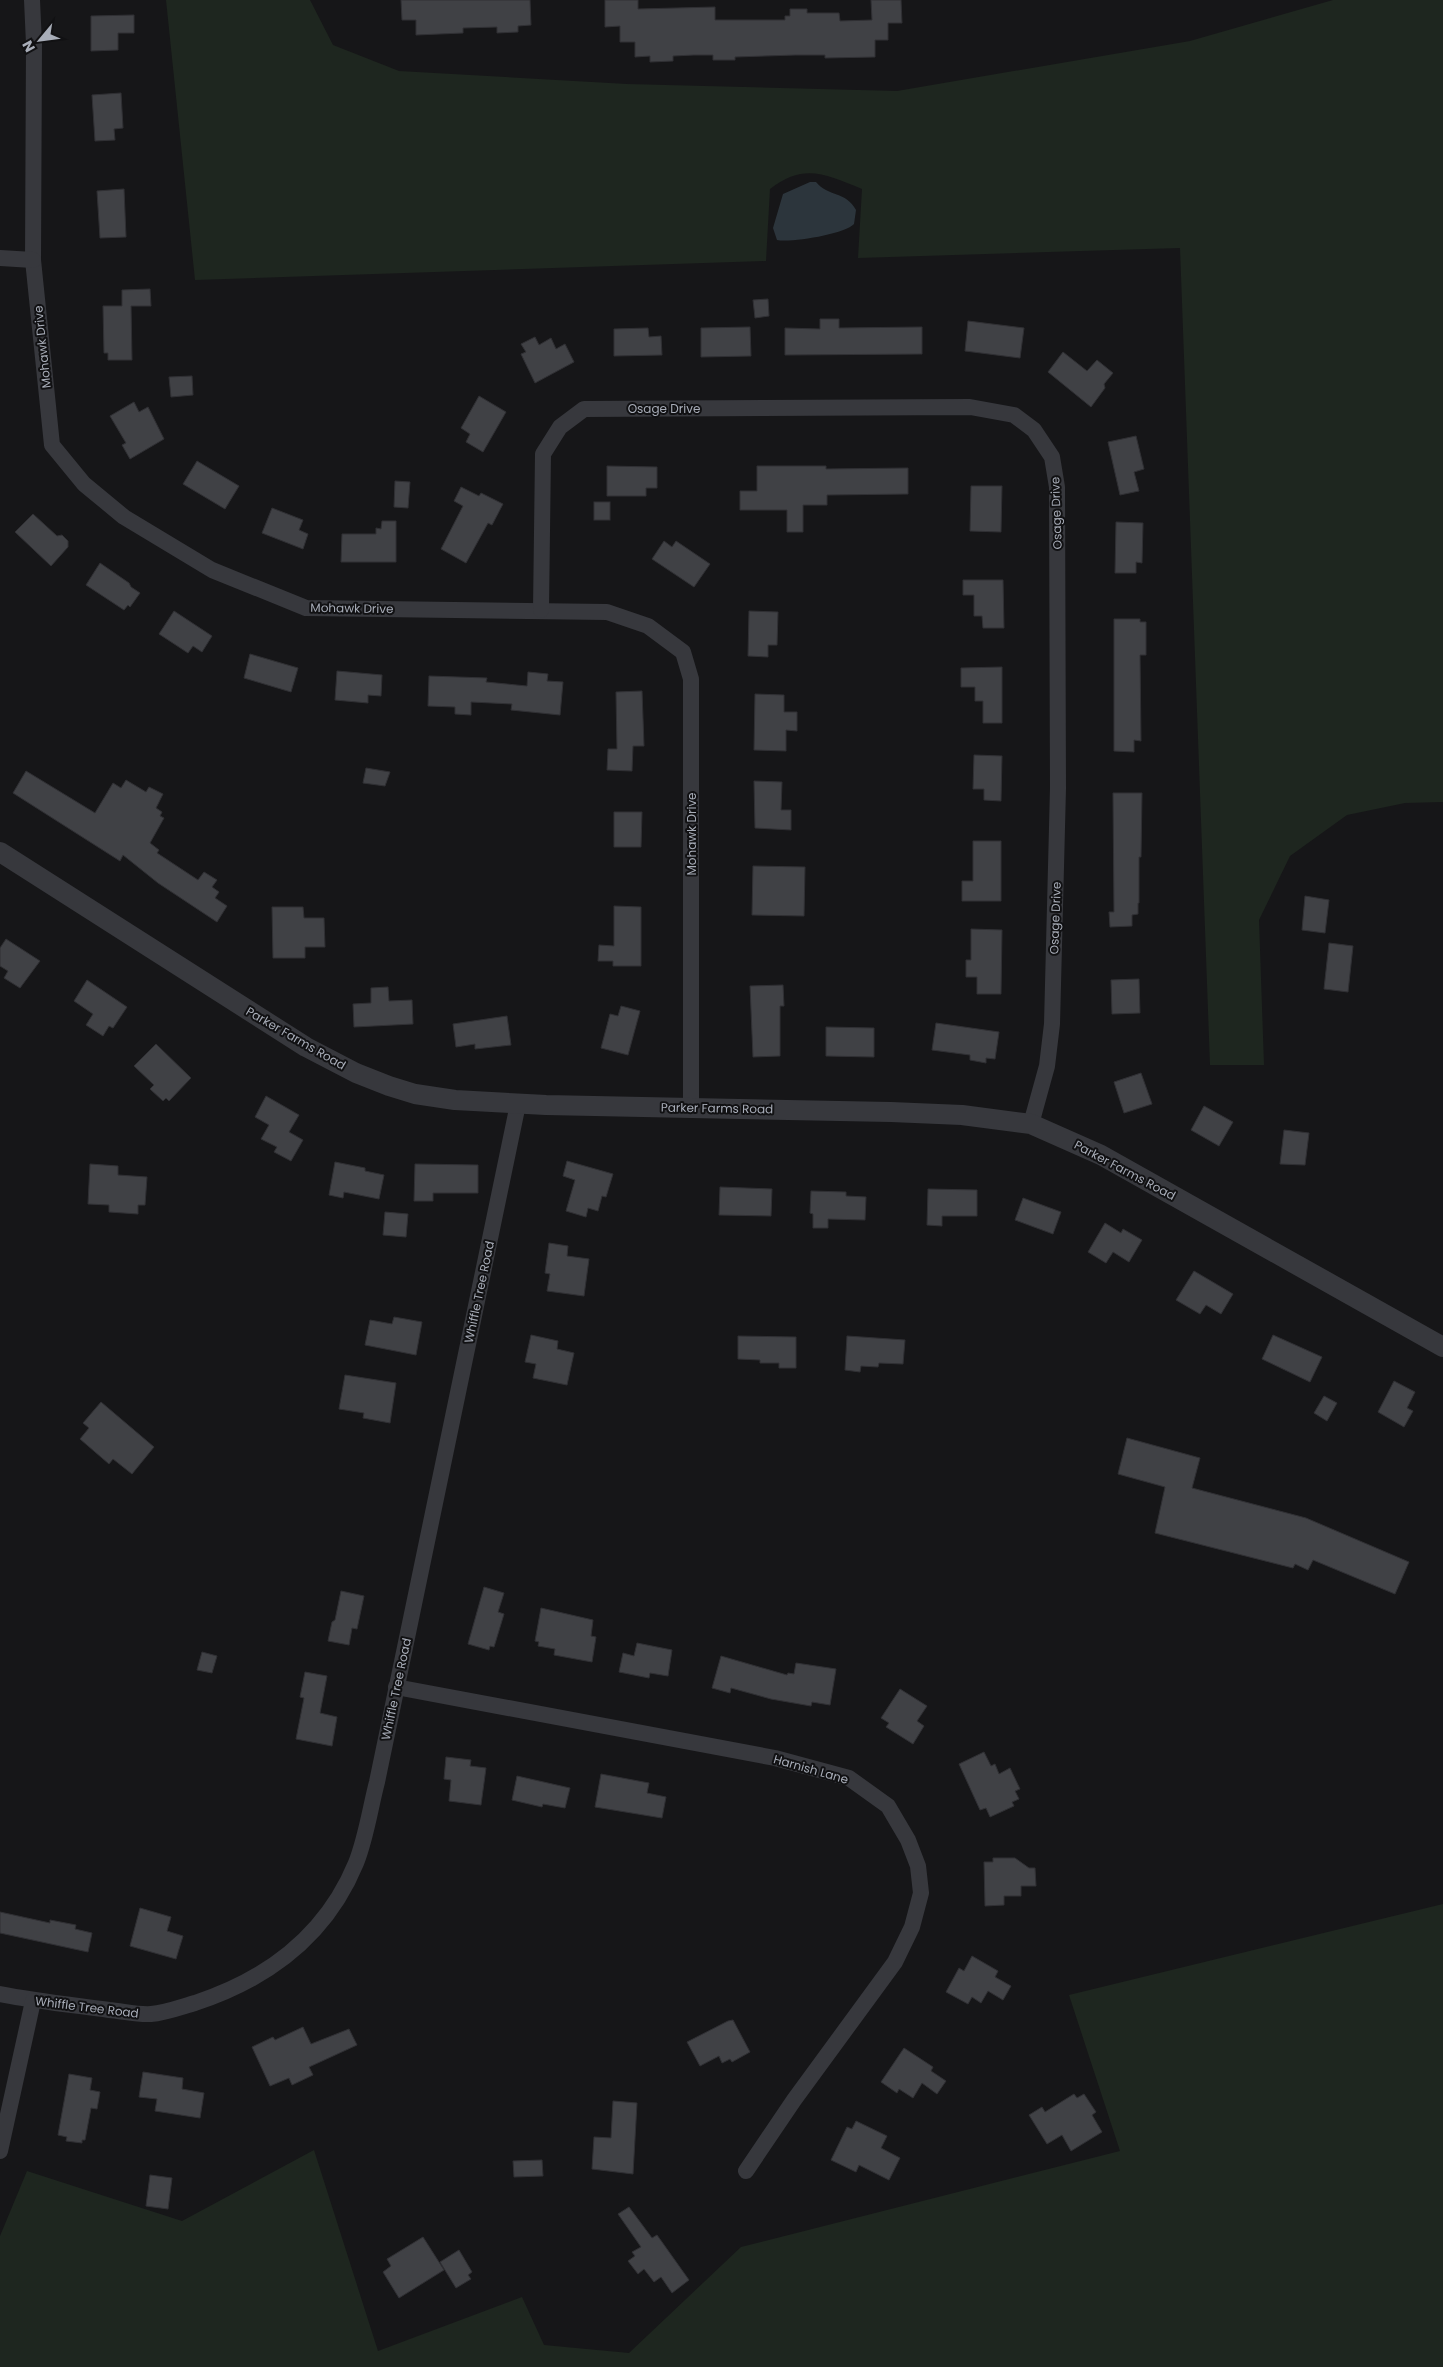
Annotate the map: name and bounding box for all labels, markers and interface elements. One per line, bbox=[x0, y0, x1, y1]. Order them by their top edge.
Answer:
north arrow bbox=[15, 15, 65, 65]
text: N bbox=[17, 37, 40, 56]
street label: Mohawk Drive bbox=[29, 305, 55, 389]
street label: Osage Drive bbox=[628, 400, 700, 417]
street label: Osage Drive bbox=[1046, 476, 1066, 550]
street label: Mohawk Drive bbox=[310, 599, 394, 617]
street label: Mohawk Drive bbox=[683, 792, 700, 876]
street label: Osage Drive bbox=[1045, 881, 1065, 955]
street label: Parker Farms Road bbox=[243, 1003, 349, 1073]
street label: Parker Farms Road bbox=[661, 1099, 773, 1117]
street label: Parker Farms Road bbox=[1071, 1136, 1179, 1204]
street label: Whiffle Tree Road bbox=[460, 1239, 498, 1345]
street label: Whiffle Tree Road bbox=[377, 1636, 415, 1742]
street label: Harnish Lane bbox=[772, 1750, 850, 1788]
street label: Whiffle Tree Road bbox=[34, 1992, 140, 2022]

